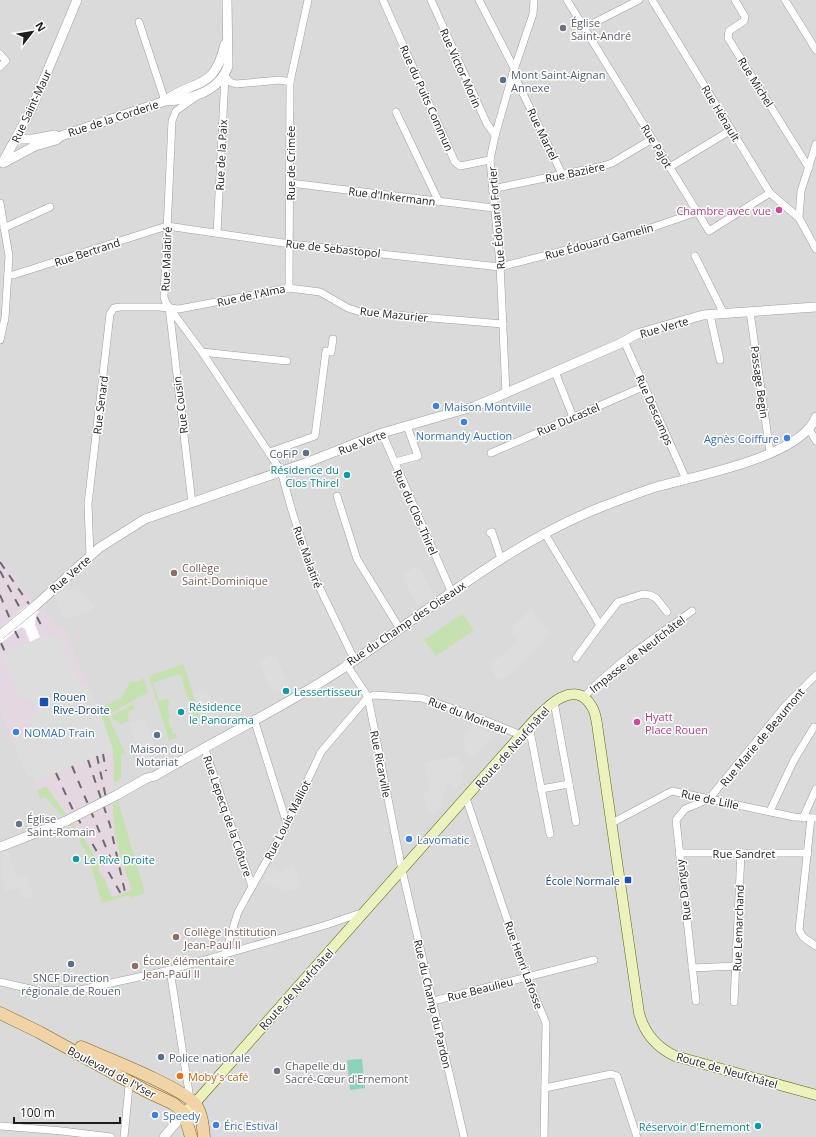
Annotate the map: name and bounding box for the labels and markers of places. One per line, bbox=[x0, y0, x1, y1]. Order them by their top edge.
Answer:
place label: Église Saint-André bbox=[571, 15, 631, 43]
marker: Église Saint-André bbox=[558, 23, 568, 33]
place label: Mont Saint-Aignan Annexe bbox=[511, 67, 605, 95]
marker: Mont Saint-Aignan Annexe bbox=[498, 75, 508, 85]
place label: Chambre avec vue bbox=[676, 203, 771, 218]
marker: Chambre avec vue bbox=[774, 205, 784, 215]
place label: Maison Montville bbox=[444, 399, 531, 414]
marker: Maison Montville bbox=[431, 401, 441, 411]
marker: Normandy Auction bbox=[459, 417, 469, 427]
place label: Normandy Auction bbox=[416, 428, 512, 443]
place label: Agnès Coiffure bbox=[704, 431, 779, 446]
marker: Agnès Coiffure bbox=[782, 433, 792, 443]
place label: CoFiP bbox=[269, 446, 298, 461]
marker: CoFiP bbox=[301, 448, 311, 458]
place label: Résidence du Clos Thirel bbox=[271, 462, 339, 490]
marker: Résidence du Clos Thirel bbox=[342, 470, 352, 480]
place label: Collège Saint-Dominique bbox=[182, 560, 268, 588]
marker: Collège Saint-Dominique bbox=[169, 568, 179, 578]
place label: Lessertisseur bbox=[294, 684, 362, 699]
marker: Lessertisseur bbox=[281, 686, 291, 696]
place label: Rouen Rive-Droite bbox=[53, 689, 110, 717]
marker: Rouen Rive-Droite bbox=[38, 696, 50, 708]
place label: Résidence le Panorama bbox=[189, 699, 254, 727]
marker: Résidence le Panorama bbox=[176, 707, 186, 717]
place label: Hyatt Place Rouen bbox=[645, 709, 708, 737]
marker: Hyatt Place Rouen bbox=[632, 717, 642, 727]
place label: NOMAD Train bbox=[24, 725, 95, 740]
marker: NOMAD Train bbox=[11, 727, 21, 737]
marker: Maison du Notariat bbox=[152, 730, 162, 740]
place label: Maison du Notariat bbox=[130, 741, 184, 769]
place label: Église Saint-Romain bbox=[27, 811, 95, 839]
marker: Église Saint-Romain bbox=[14, 819, 24, 829]
place label: Lavomatic bbox=[417, 832, 469, 847]
marker: Lavomatic bbox=[404, 834, 414, 844]
place label: Le Rive Droite bbox=[84, 852, 155, 867]
marker: Le Rive Droite bbox=[71, 854, 81, 864]
place label: École Normale bbox=[546, 873, 620, 888]
marker: École Normale bbox=[623, 875, 633, 885]
place label: Collège Institution Jean-Paul II bbox=[183, 924, 277, 952]
marker: Collège Institution Jean-Paul II bbox=[171, 932, 181, 942]
place label: École élémentaire Jean-Paul II bbox=[142, 953, 235, 981]
marker: SNCF Direction régionale de Rouen bbox=[66, 959, 76, 969]
marker: École élémentaire Jean-Paul II bbox=[130, 961, 140, 971]
place label: SNCF Direction régionale de Rouen bbox=[21, 970, 121, 998]
place label: Police nationale bbox=[169, 1050, 250, 1065]
marker: Police nationale bbox=[156, 1052, 166, 1062]
place label: Chapelle du Sacré-Cœur d'Ernemont bbox=[285, 1058, 408, 1086]
marker: Chapelle du Sacré-Cœur d'Ernemont bbox=[272, 1066, 282, 1076]
place label: Moby's café bbox=[188, 1069, 249, 1084]
marker: Moby's café bbox=[175, 1071, 185, 1081]
place label: Speedy bbox=[163, 1108, 201, 1123]
marker: Speedy bbox=[150, 1110, 160, 1120]
place label: Éric Estival bbox=[224, 1118, 278, 1133]
place label: Réservoir d'Ernemont bbox=[639, 1119, 750, 1134]
marker: Éric Estival bbox=[211, 1120, 221, 1130]
marker: Réservoir d'Ernemont bbox=[753, 1121, 763, 1131]

